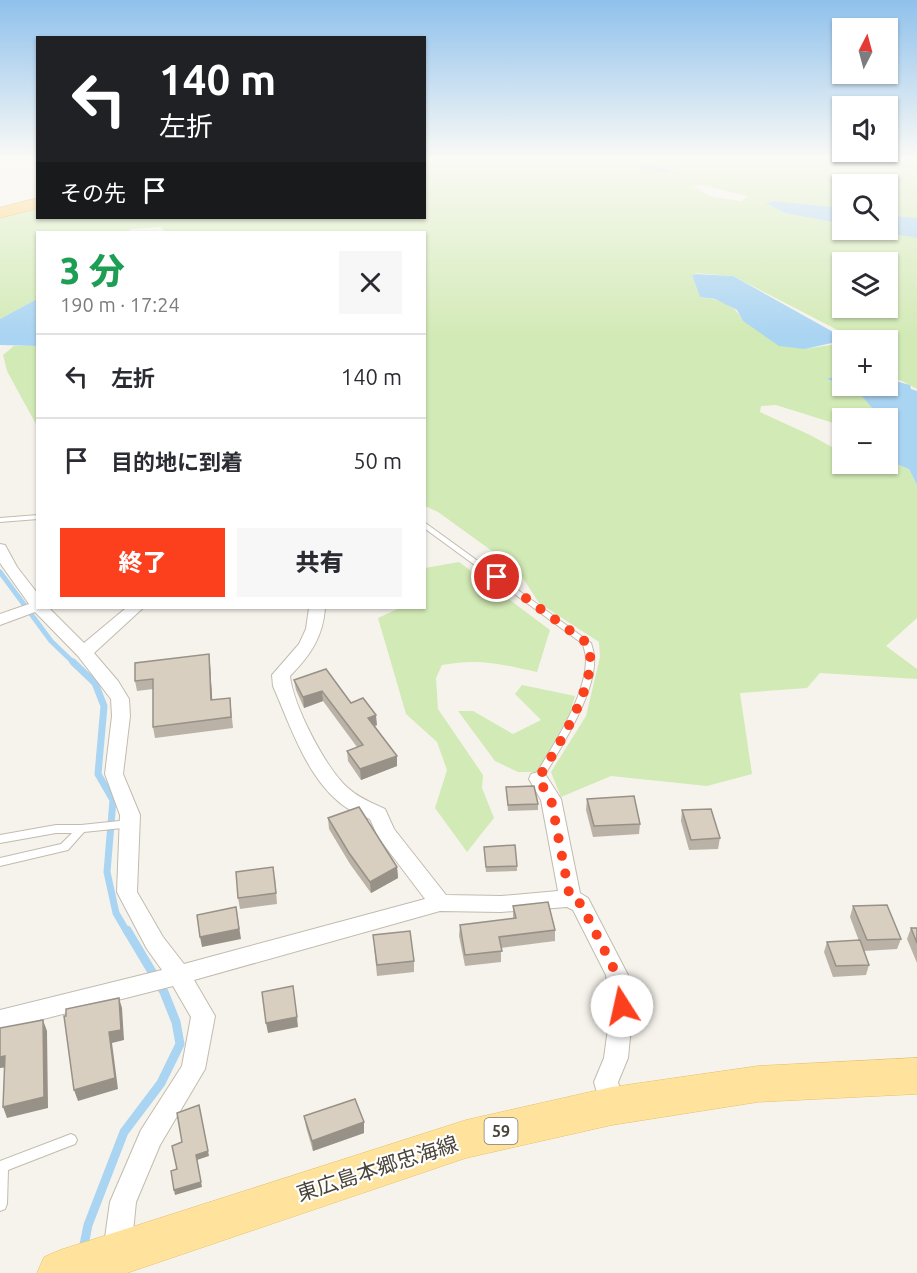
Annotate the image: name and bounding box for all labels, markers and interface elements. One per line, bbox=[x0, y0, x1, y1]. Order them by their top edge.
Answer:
north arrow bbox=[832, 18, 898, 84]
map controls bbox=[832, 18, 898, 474]
text: 140 m bbox=[159, 56, 276, 103]
icon: left bbox=[60, 60, 138, 138]
button: sound bbox=[832, 96, 898, 162]
text: 左折 bbox=[159, 111, 213, 141]
icon: arrive bbox=[138, 174, 171, 207]
button: search bbox=[832, 174, 898, 240]
text: その先 bbox=[60, 180, 126, 205]
text: 3 分 bbox=[60, 250, 125, 291]
button: close bbox=[339, 251, 402, 314]
button: layers bbox=[832, 252, 898, 318]
text: 190 m · 17:24 bbox=[60, 293, 180, 316]
button: + bbox=[832, 330, 898, 396]
icon: left bbox=[60, 360, 93, 393]
text: 140 m bbox=[341, 364, 402, 389]
text: 左折 bbox=[111, 365, 155, 390]
button: − bbox=[832, 408, 898, 474]
icon: arrive bbox=[60, 444, 93, 477]
text: 50 m bbox=[353, 448, 402, 473]
text: 目的地に到着 bbox=[111, 449, 243, 474]
button: 終了 bbox=[60, 528, 225, 597]
button: 共有 bbox=[237, 528, 402, 597]
pin bbox=[471, 551, 522, 602]
icon: arrive bbox=[480, 560, 513, 593]
position arrow bbox=[590, 974, 654, 1038]
road number: 59 bbox=[484, 1118, 518, 1144]
street label: 東広島本郷忠海線 bbox=[293, 1131, 461, 1205]

